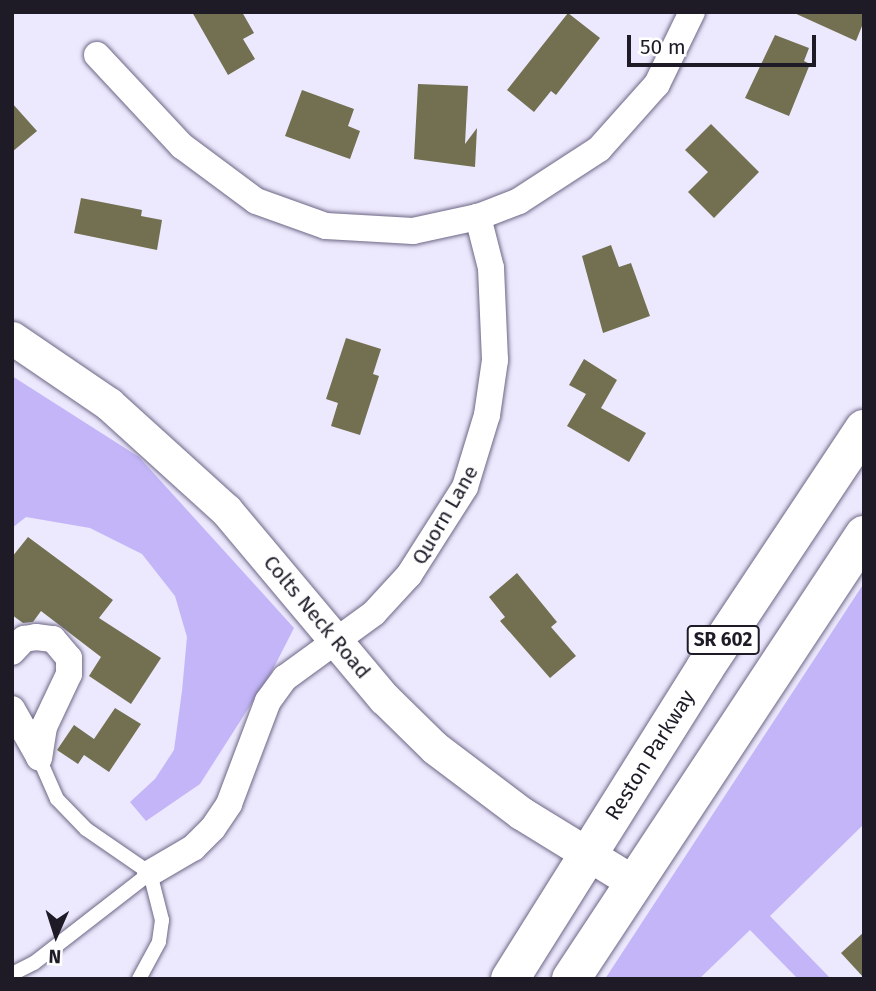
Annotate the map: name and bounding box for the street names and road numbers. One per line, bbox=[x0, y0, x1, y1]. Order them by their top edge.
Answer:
street label: Quorn Lane bbox=[406, 461, 484, 569]
street label: Colts Neck Road bbox=[258, 550, 376, 684]
road number: SR 602 bbox=[686, 624, 760, 656]
street label: Reston Parkway bbox=[600, 685, 700, 825]

